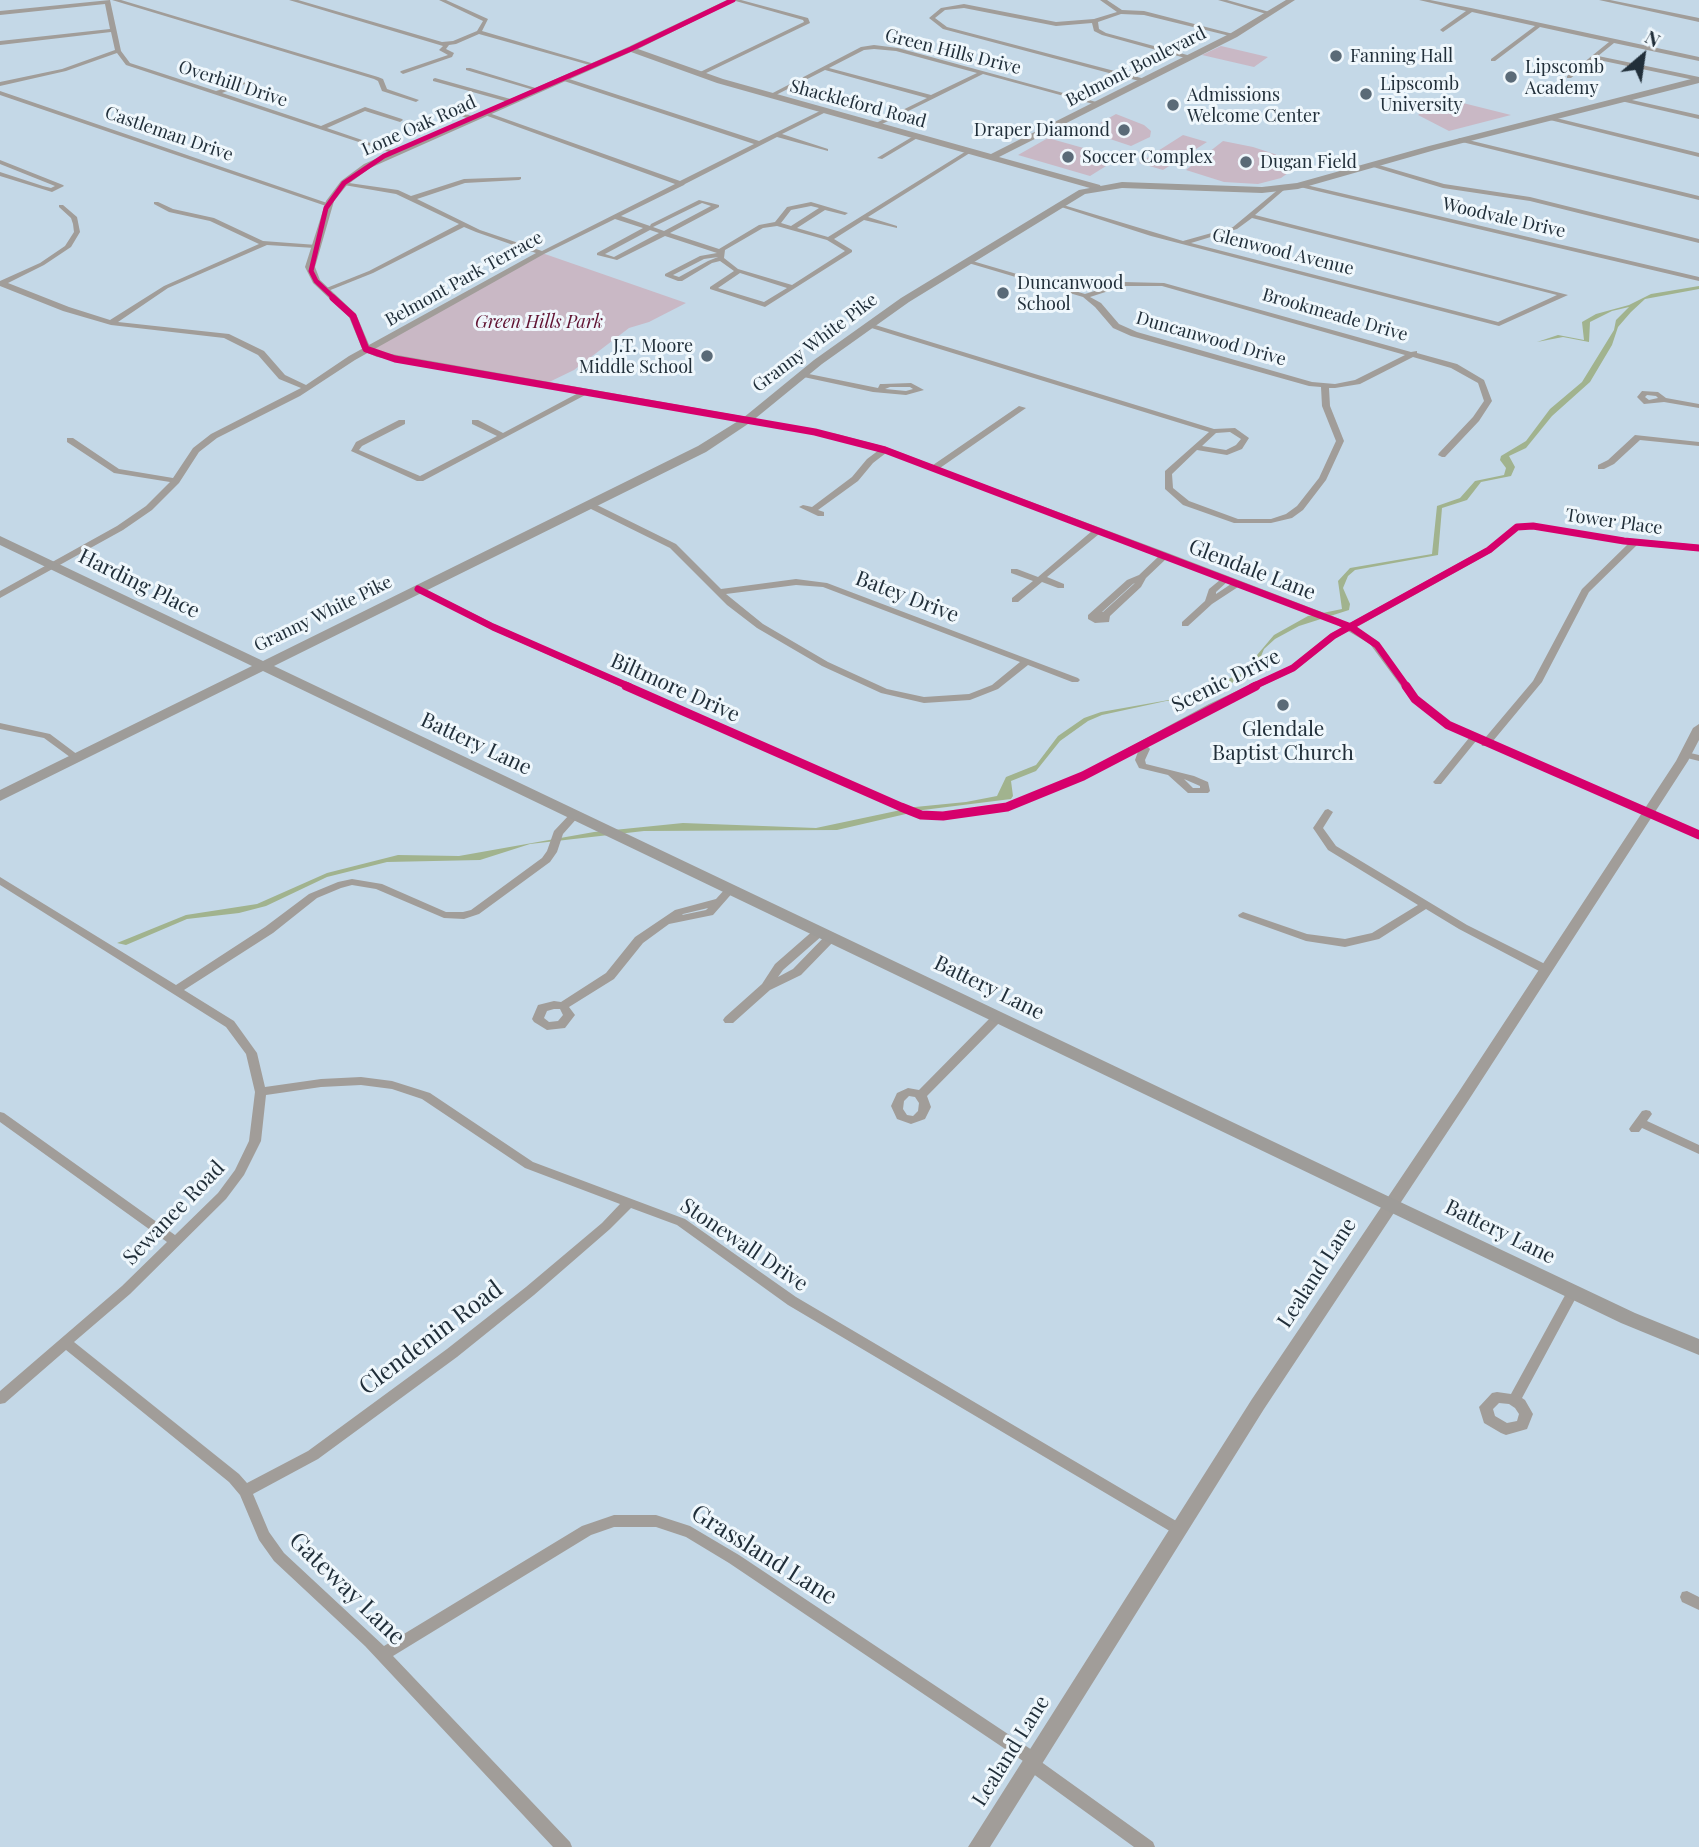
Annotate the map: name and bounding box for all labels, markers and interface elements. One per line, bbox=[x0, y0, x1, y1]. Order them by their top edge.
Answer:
north arrow bbox=[1608, 21, 1678, 91]
street label: Belmont Boulevard bbox=[1062, 22, 1210, 112]
text: N bbox=[1641, 23, 1665, 52]
street label: Green Hills Drive bbox=[883, 25, 1023, 79]
place label: Fanning Hall bbox=[1350, 45, 1453, 67]
marker: Fanning Hall bbox=[1328, 48, 1344, 64]
street label: Overhill Drive bbox=[176, 56, 290, 112]
place label: Lipscomb Academy bbox=[1525, 56, 1604, 98]
marker: Lipscomb Academy bbox=[1503, 69, 1519, 85]
place label: Lipscomb University bbox=[1380, 73, 1463, 116]
street label: Shackleford Road bbox=[787, 75, 929, 133]
place label: Admissions Welcome Center bbox=[1187, 84, 1320, 126]
marker: Lipscomb University bbox=[1358, 86, 1374, 102]
street label: Lone Oak Road bbox=[359, 91, 479, 161]
marker: Admissions Welcome Center bbox=[1165, 97, 1181, 113]
street label: Castleman Drive bbox=[102, 102, 236, 166]
place label: Draper Diamond bbox=[974, 119, 1110, 141]
marker: Draper Diamond bbox=[1116, 122, 1132, 138]
place label: Soccer Complex bbox=[1082, 146, 1213, 168]
marker: Soccer Complex bbox=[1060, 149, 1076, 165]
place label: Dugan Field bbox=[1260, 151, 1357, 173]
marker: Dugan Field bbox=[1238, 154, 1254, 170]
street label: Woodvale Drive bbox=[1440, 193, 1568, 243]
street label: Glenwood Avenue bbox=[1210, 224, 1356, 280]
street label: Belmont Park Terrace bbox=[382, 227, 546, 331]
place label: Duncanwood School bbox=[1017, 272, 1123, 314]
street label: Brookmeade Drive bbox=[1260, 284, 1410, 346]
marker: Duncanwood School bbox=[995, 285, 1011, 301]
street label: Granny White Pike bbox=[748, 289, 882, 397]
street label: Duncanwood Drive bbox=[1134, 307, 1288, 371]
park label: Green Hills Park bbox=[475, 311, 603, 333]
place label: J.T. Moore Middle School bbox=[579, 335, 693, 378]
marker: J.T. Moore Middle School bbox=[699, 348, 715, 364]
street label: Tower Place bbox=[1564, 505, 1664, 539]
street label: Glendale Lane bbox=[1185, 534, 1319, 606]
street label: Harding Place bbox=[74, 544, 204, 624]
street label: Batey Drive bbox=[852, 566, 962, 628]
street label: Granny White Pike bbox=[250, 571, 396, 657]
street label: Scenic Drive bbox=[1168, 644, 1284, 718]
street label: Biltmore Drive bbox=[606, 648, 744, 728]
marker: Glendale Baptist Church bbox=[1275, 697, 1291, 713]
street label: Battery Lane bbox=[417, 707, 535, 781]
place label: Glendale Baptist Church bbox=[1212, 716, 1354, 766]
street label: Battery Lane bbox=[930, 951, 1048, 1025]
street label: Sewanee Road bbox=[118, 1156, 230, 1270]
street label: Stonewall Drive bbox=[675, 1193, 813, 1297]
street label: Battery Lane bbox=[1441, 1195, 1559, 1269]
street label: Lealand Lane bbox=[1272, 1213, 1362, 1333]
street label: Clendenin Road bbox=[354, 1275, 508, 1401]
street label: Grassland Lane bbox=[686, 1499, 842, 1611]
street label: Gateway Lane bbox=[283, 1527, 411, 1651]
street label: Lealand Lane bbox=[967, 1691, 1055, 1811]

